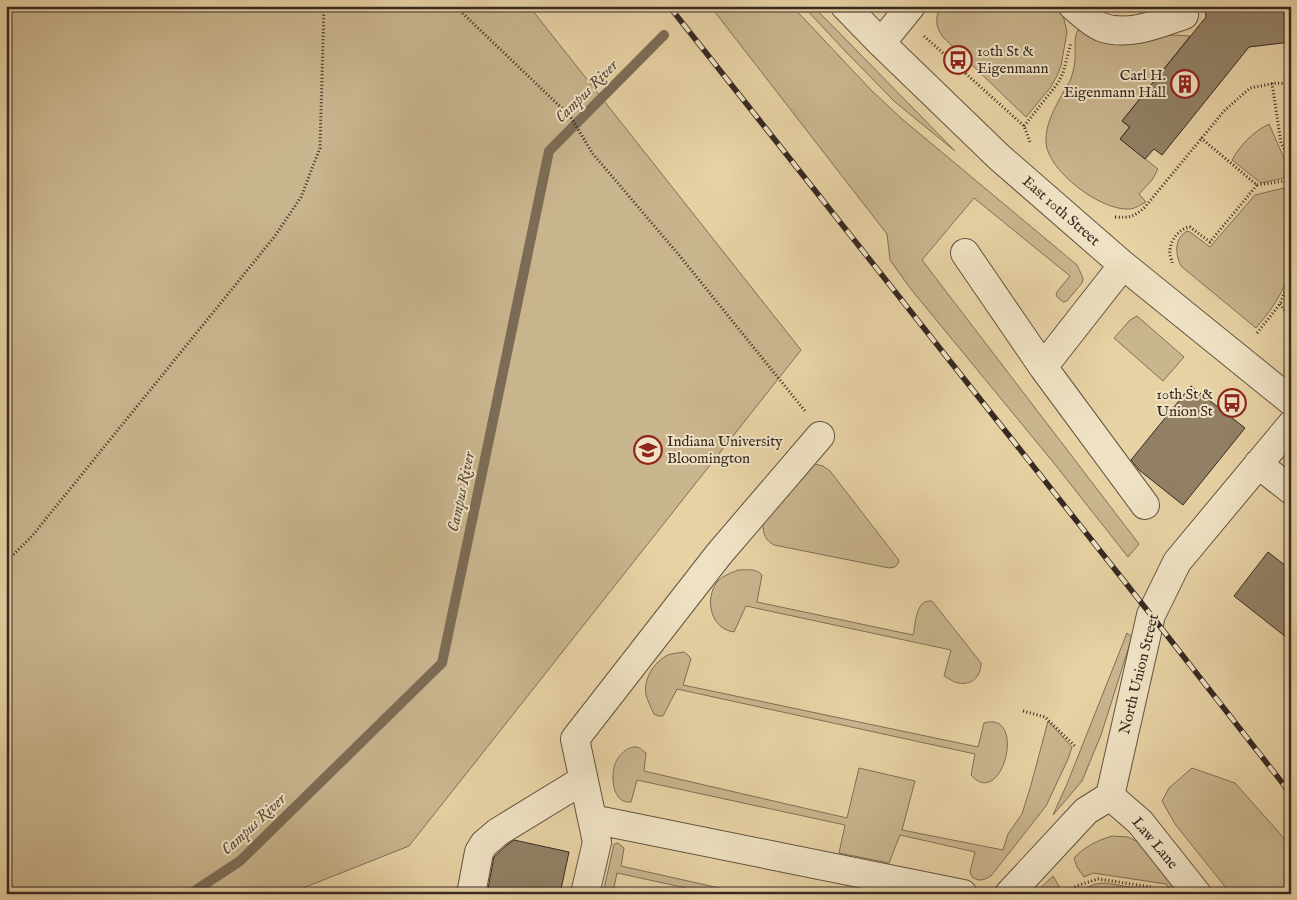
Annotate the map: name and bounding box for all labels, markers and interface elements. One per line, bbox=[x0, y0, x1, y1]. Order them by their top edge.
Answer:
place label: 10th St & Eigenmann bbox=[977, 42, 1048, 78]
bus stop icon: 10th St & Eigenmann bbox=[943, 45, 973, 75]
water label: Campus River bbox=[551, 55, 624, 128]
place label: Carl H. Eigenmann Hall bbox=[1064, 66, 1167, 102]
building icon: Carl H. Eigenmann Hall bbox=[1170, 69, 1200, 99]
street label: East 10th Street bbox=[1018, 172, 1104, 250]
place label: 10th St & Union St bbox=[1156, 385, 1213, 421]
bus stop icon: 10th St & Union St bbox=[1217, 388, 1247, 418]
place label: Indiana University Bloomington bbox=[667, 432, 783, 468]
school or university icon: Indiana University Bloomington bbox=[633, 435, 663, 465]
water label: Campus River bbox=[444, 449, 481, 534]
street label: North Union Street bbox=[1115, 612, 1163, 736]
water label: Campus River bbox=[218, 789, 292, 860]
street label: Law Lane bbox=[1128, 813, 1182, 873]

